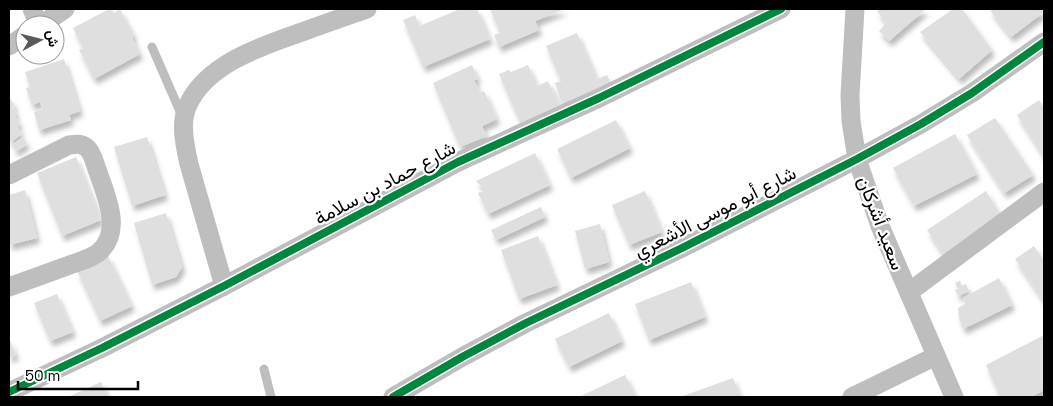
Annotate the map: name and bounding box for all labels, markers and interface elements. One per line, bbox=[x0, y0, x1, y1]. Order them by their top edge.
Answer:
north arrow bbox=[15, 15, 65, 65]
text: ش bbox=[43, 29, 63, 48]
street label: شارع حماد بن سلامة bbox=[310, 135, 460, 231]
street label: شارع أبو موسى الأشعري bbox=[630, 160, 802, 266]
street label: سعيد أشركان bbox=[852, 172, 910, 274]
scale bar bbox=[18, 358, 138, 390]
text: 50 m bbox=[25, 366, 60, 385]

